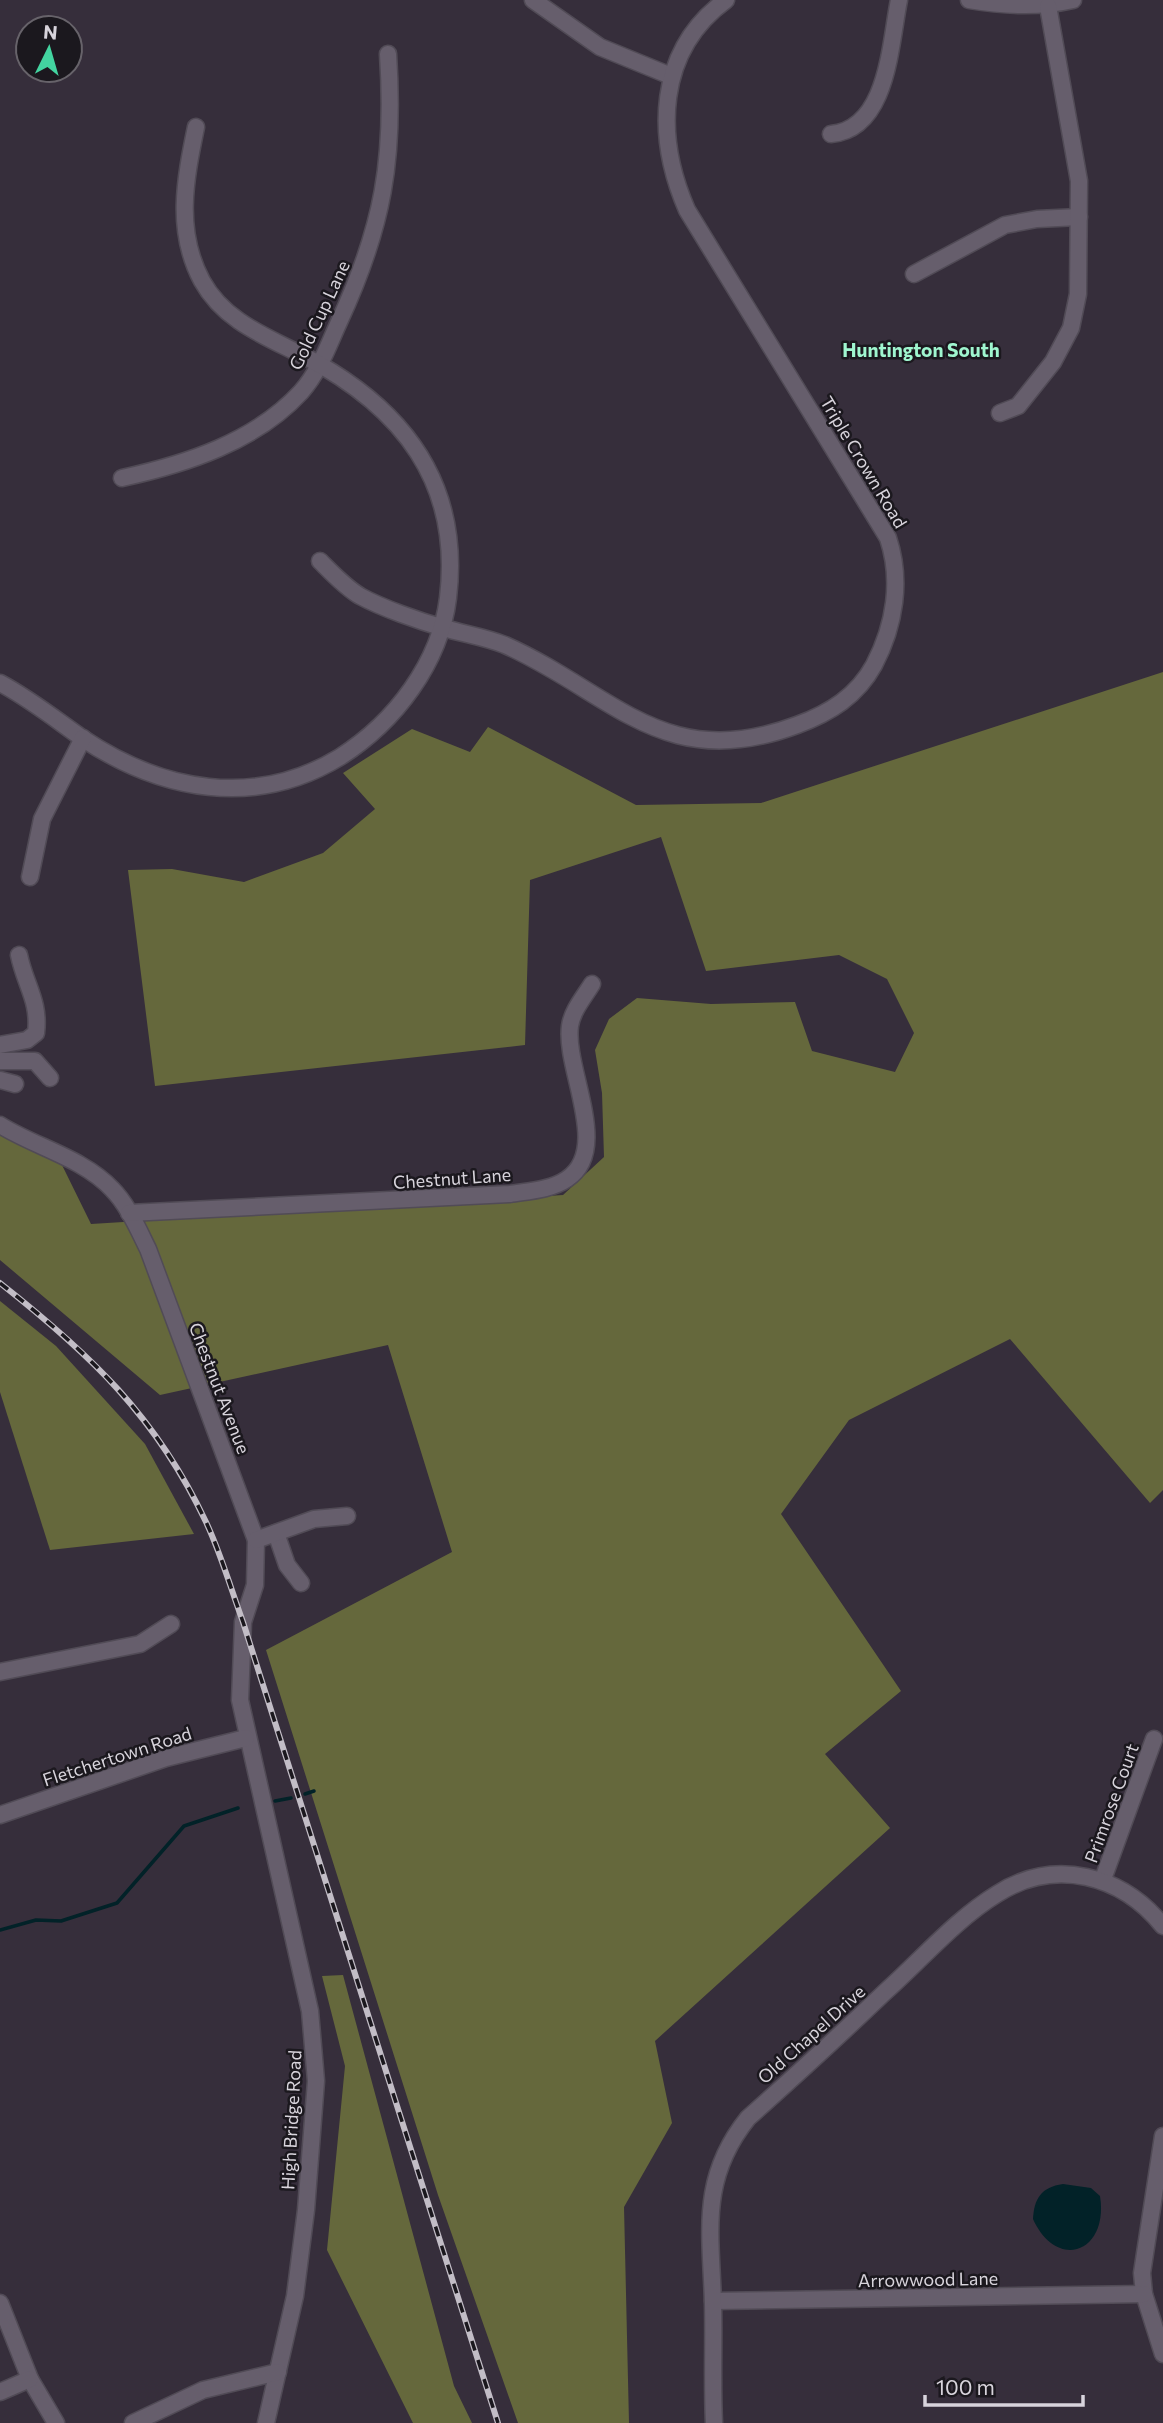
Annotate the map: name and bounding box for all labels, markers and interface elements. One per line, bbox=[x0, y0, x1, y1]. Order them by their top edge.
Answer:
north arrow bbox=[14, 14, 84, 84]
text: N bbox=[42, 19, 59, 44]
street label: Gold Cup Lane bbox=[284, 257, 354, 373]
district label: Huntington South bbox=[842, 338, 1000, 361]
street label: Triple Crown Road bbox=[816, 392, 912, 532]
street label: Chestnut Lane bbox=[392, 1163, 512, 1193]
street label: Chestnut Avenue bbox=[185, 1319, 255, 1457]
street label: Fletchertown Road bbox=[40, 1722, 194, 1790]
street label: Primrose Court bbox=[1079, 1740, 1143, 1866]
street label: Old Chapel Drive bbox=[753, 1980, 869, 2088]
street label: High Bridge Road bbox=[276, 2050, 306, 2190]
street label: Arrowwood Lane bbox=[858, 2267, 998, 2291]
scale bar bbox=[925, 2364, 1082, 2408]
text: 100 m bbox=[936, 2374, 995, 2399]

